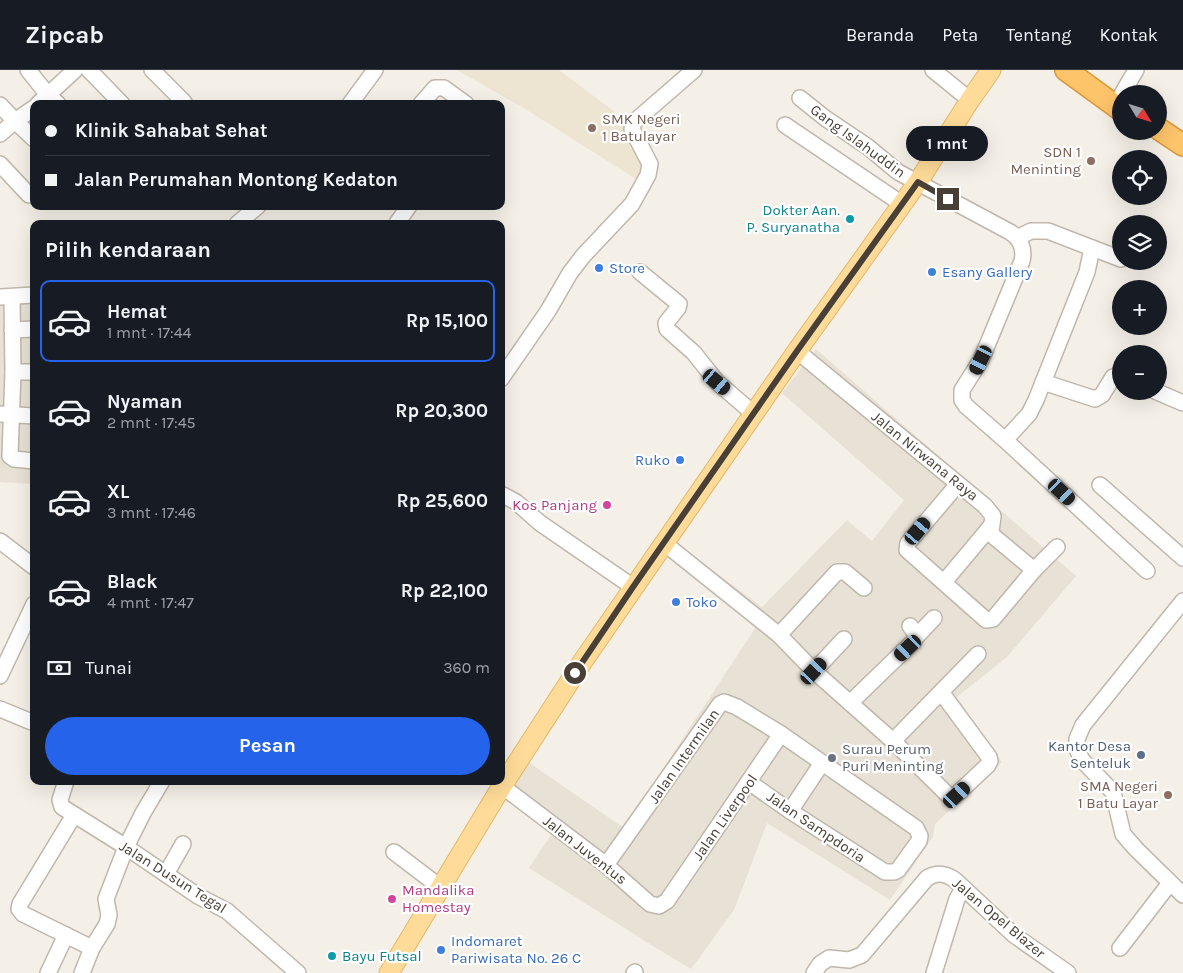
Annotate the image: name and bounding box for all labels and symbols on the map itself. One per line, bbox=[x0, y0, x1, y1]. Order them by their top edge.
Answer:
north arrow bbox=[1112, 85, 1168, 140]
street label: Gang Islahuddin bbox=[807, 101, 909, 181]
place label: SMK Negeri 1 Batulayar bbox=[602, 110, 680, 145]
marker: SMK Negeri 1 Batulayar bbox=[586, 122, 598, 134]
callout: 1 mnt bbox=[907, 126, 989, 162]
place label: SDN 1 Meninting bbox=[1010, 143, 1082, 178]
marker: SDN 1 Meninting bbox=[1085, 155, 1097, 167]
route end bbox=[937, 188, 959, 210]
place label: Dokter Aan. P. Suryanatha bbox=[746, 201, 840, 236]
marker: Dokter Aan. P. Suryanatha bbox=[844, 213, 856, 225]
place label: Store bbox=[609, 259, 645, 277]
marker: Store bbox=[593, 262, 605, 274]
place label: Esany Gallery bbox=[942, 263, 1033, 281]
marker: Esany Gallery bbox=[926, 266, 938, 278]
car bbox=[967, 343, 994, 377]
car bbox=[700, 367, 733, 397]
street label: Jalan Nirwana Raya bbox=[868, 407, 982, 505]
place label: Ruko bbox=[635, 451, 670, 469]
marker: Ruko bbox=[674, 454, 686, 466]
car bbox=[1045, 476, 1078, 508]
place label: Kos Panjang bbox=[512, 496, 598, 514]
marker: Kos Panjang bbox=[601, 499, 613, 511]
car bbox=[902, 515, 933, 547]
place label: Toko bbox=[686, 593, 717, 611]
marker: Toko bbox=[670, 596, 682, 608]
car bbox=[891, 632, 924, 664]
car bbox=[798, 655, 829, 687]
route start bbox=[564, 662, 586, 684]
street label: Jalan Intermilan bbox=[645, 705, 723, 807]
place label: Kantor Desa Senteluk bbox=[1048, 737, 1131, 772]
place label: Surau Perum Puri Meninting bbox=[842, 740, 944, 775]
marker: Kantor Desa Senteluk bbox=[1135, 749, 1147, 761]
marker: Surau Perum Puri Meninting bbox=[826, 752, 838, 764]
street label: Jalan Liverpool bbox=[689, 771, 761, 863]
place label: SMA Negeri 1 Batu Layar bbox=[1078, 777, 1159, 812]
car bbox=[940, 779, 973, 811]
street label: Jalan Sampdoria bbox=[763, 787, 869, 867]
marker: SMA Negeri 1 Batu Layar bbox=[1162, 789, 1174, 801]
street label: Jalan Juventus bbox=[539, 812, 631, 888]
street label: Jalan Dusun Tegal bbox=[116, 837, 230, 917]
street label: Jalan Opel Blazer bbox=[949, 874, 1049, 962]
place label: Mandalika Homestay bbox=[402, 881, 475, 916]
marker: Mandalika Homestay bbox=[386, 893, 398, 905]
place label: Indomaret Pariwisata No. 26 C bbox=[451, 932, 581, 967]
marker: Indomaret Pariwisata No. 26 C bbox=[435, 944, 447, 956]
place label: Bayu Futsal bbox=[342, 947, 422, 965]
marker: Bayu Futsal bbox=[326, 950, 338, 962]

